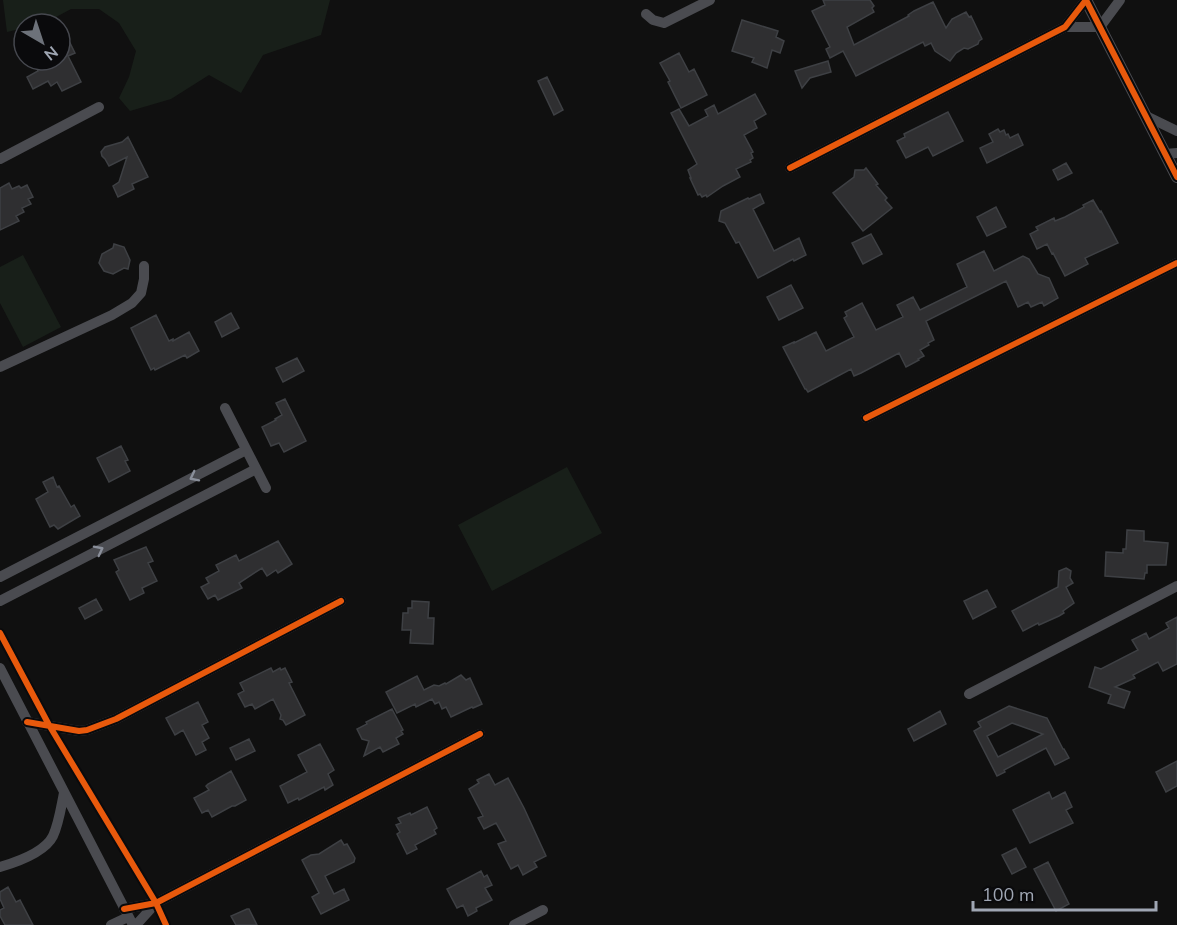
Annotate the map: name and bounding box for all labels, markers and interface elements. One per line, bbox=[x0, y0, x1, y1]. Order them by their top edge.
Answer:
north arrow bbox=[12, 12, 72, 72]
text: N bbox=[39, 41, 62, 65]
one-way arrow bbox=[190, 469, 201, 481]
one-way arrow bbox=[92, 546, 103, 558]
scale bar bbox=[973, 874, 1156, 912]
text: 100 m bbox=[982, 883, 1034, 907]

